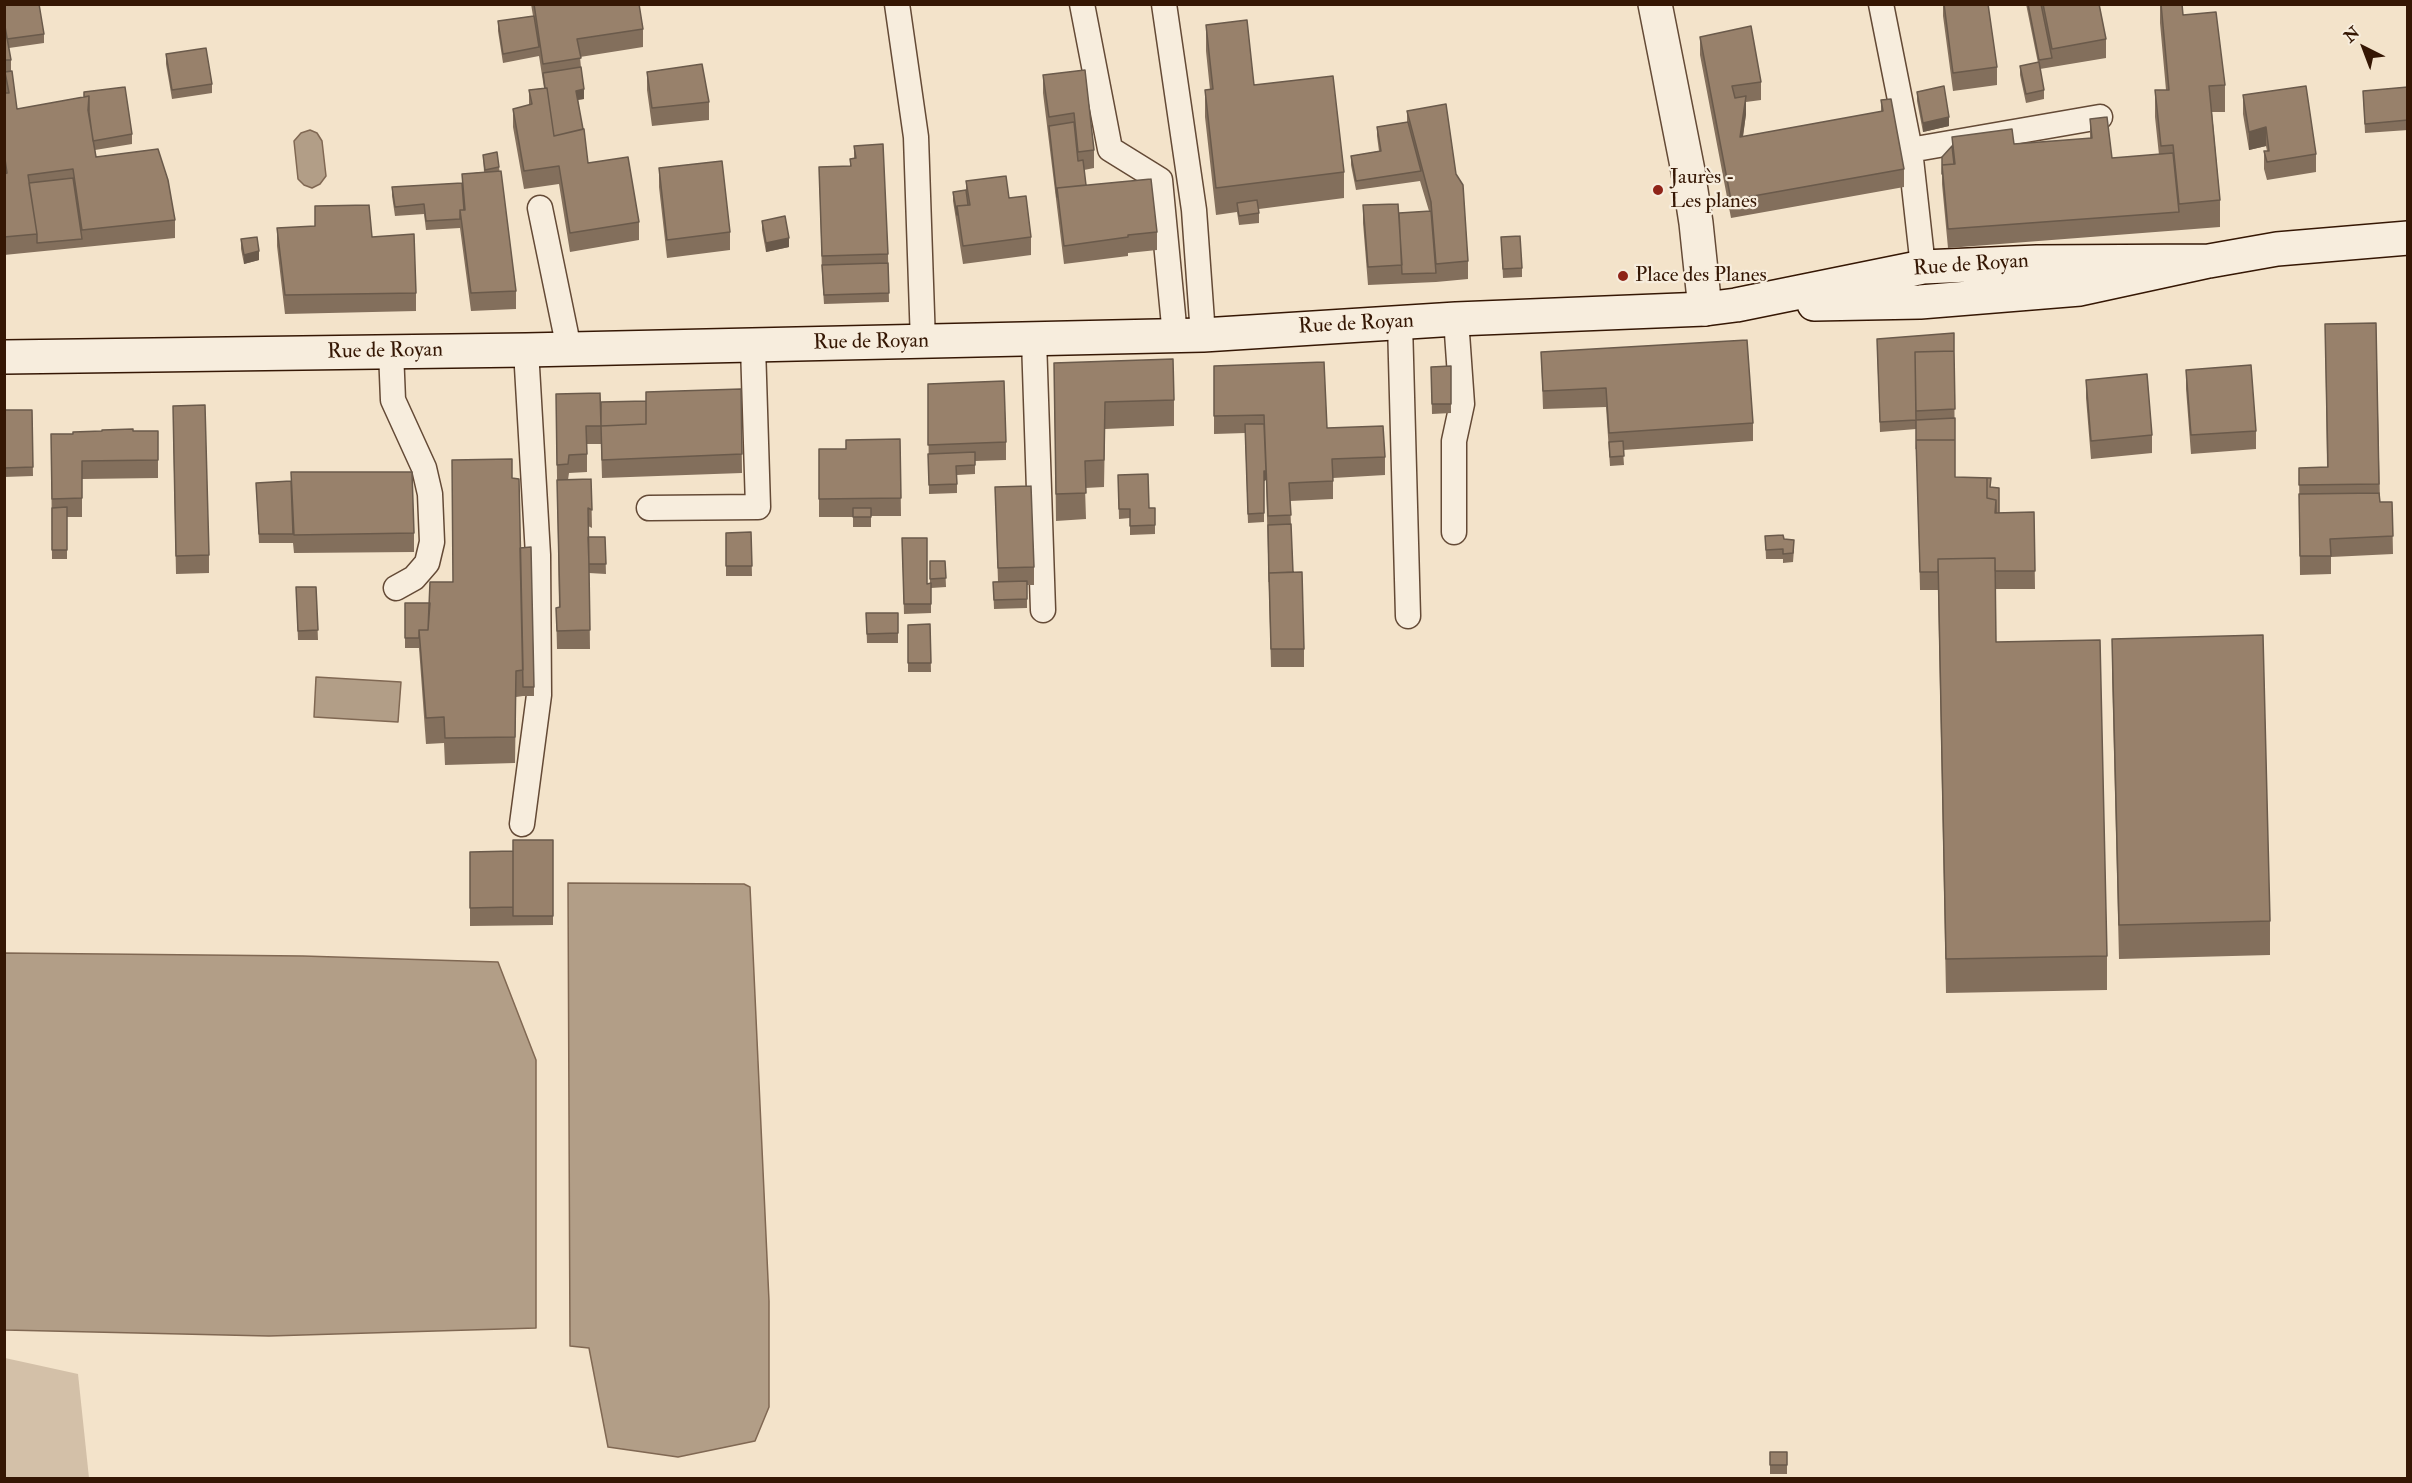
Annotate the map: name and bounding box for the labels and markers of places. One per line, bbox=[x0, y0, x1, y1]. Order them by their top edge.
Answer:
place label: Jaurès - Les planes bbox=[1670, 165, 1757, 215]
marker: Jaurès - Les planes bbox=[1651, 183, 1665, 197]
place label: Place des Planes bbox=[1635, 263, 1767, 289]
marker: Place des Planes bbox=[1616, 269, 1630, 283]

